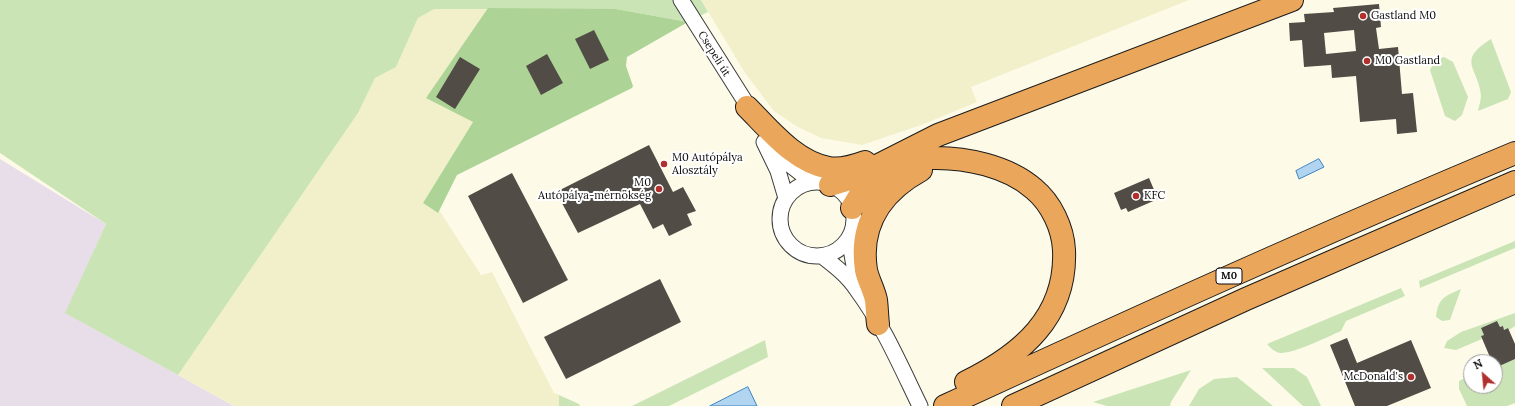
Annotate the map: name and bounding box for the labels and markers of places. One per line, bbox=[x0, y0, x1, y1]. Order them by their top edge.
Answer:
place label: Gastland M0 bbox=[1371, 9, 1436, 23]
marker: Gastland M0 bbox=[1358, 11, 1368, 21]
place label: M0 Gastland bbox=[1375, 54, 1440, 68]
marker: M0 Gastland bbox=[1362, 56, 1372, 66]
place label: M0 Autópálya Alosztály bbox=[672, 151, 743, 177]
marker: M0 Autópálya Alosztály bbox=[659, 159, 669, 169]
place label: M0 Autópálya-mérnökség bbox=[538, 176, 651, 202]
marker: M0 Autópálya-mérnökség bbox=[654, 184, 664, 194]
place label: KFC bbox=[1144, 189, 1165, 203]
marker: KFC bbox=[1131, 191, 1141, 201]
place label: McDonald's bbox=[1343, 370, 1403, 384]
marker: McDonald's bbox=[1406, 372, 1416, 382]

